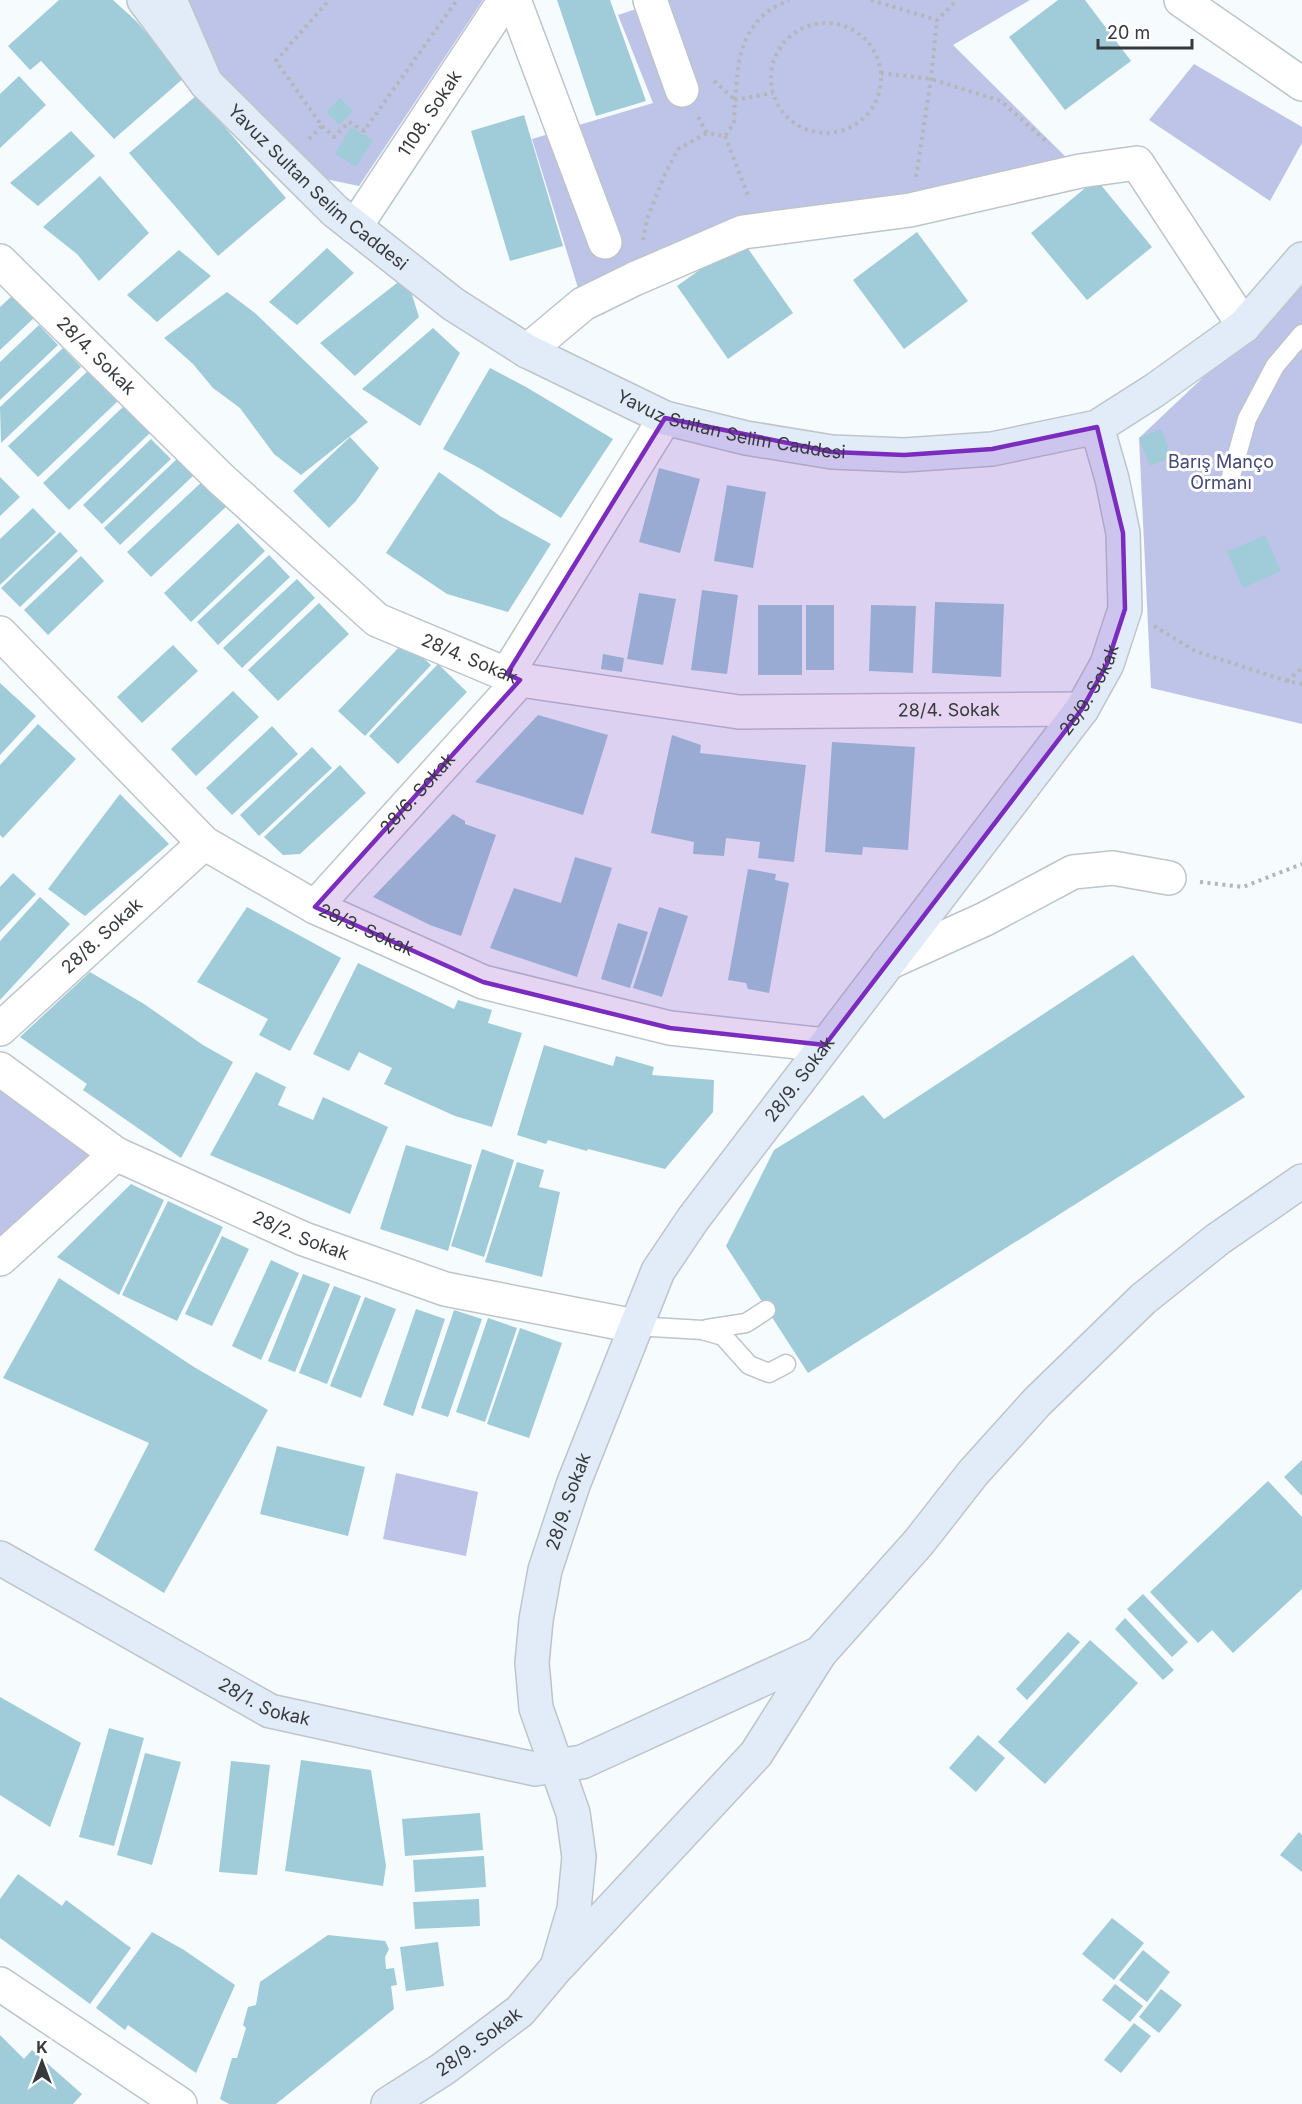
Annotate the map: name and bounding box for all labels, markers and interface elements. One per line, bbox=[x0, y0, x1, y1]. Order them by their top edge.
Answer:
scale bar bbox=[1098, 12, 1192, 50]
text: 20 m bbox=[1107, 22, 1150, 43]
street label: 1108. Sokak bbox=[393, 66, 466, 160]
street label: Yavuz Sultan Selim Caddesi bbox=[224, 100, 412, 274]
street label: 28/4. Sokak bbox=[53, 312, 140, 399]
street label: Yavuz Sultan Selim Caddesi bbox=[614, 385, 846, 463]
park label: Barış Manço Ormanı bbox=[1168, 451, 1274, 493]
street label: 28/4. Sokak bbox=[419, 629, 521, 688]
street label: 28/9. Sokak bbox=[1055, 642, 1123, 739]
street label: 28/4. Sokak bbox=[898, 699, 1000, 721]
street label: 28/6. Sokak bbox=[375, 748, 459, 838]
street label: 28/8. Sokak bbox=[57, 894, 146, 978]
street label: 28/3. Sokak bbox=[316, 899, 417, 960]
street label: 28/9. Sokak bbox=[760, 1032, 839, 1126]
street label: 28/2. Sokak bbox=[250, 1206, 352, 1264]
street label: 28/9. Sokak bbox=[541, 1449, 595, 1553]
street label: 28/1. Sokak bbox=[215, 1673, 312, 1730]
street label: 28/9. Sokak bbox=[432, 2003, 526, 2081]
north arrow bbox=[12, 2032, 72, 2092]
text: K bbox=[36, 2037, 48, 2057]

